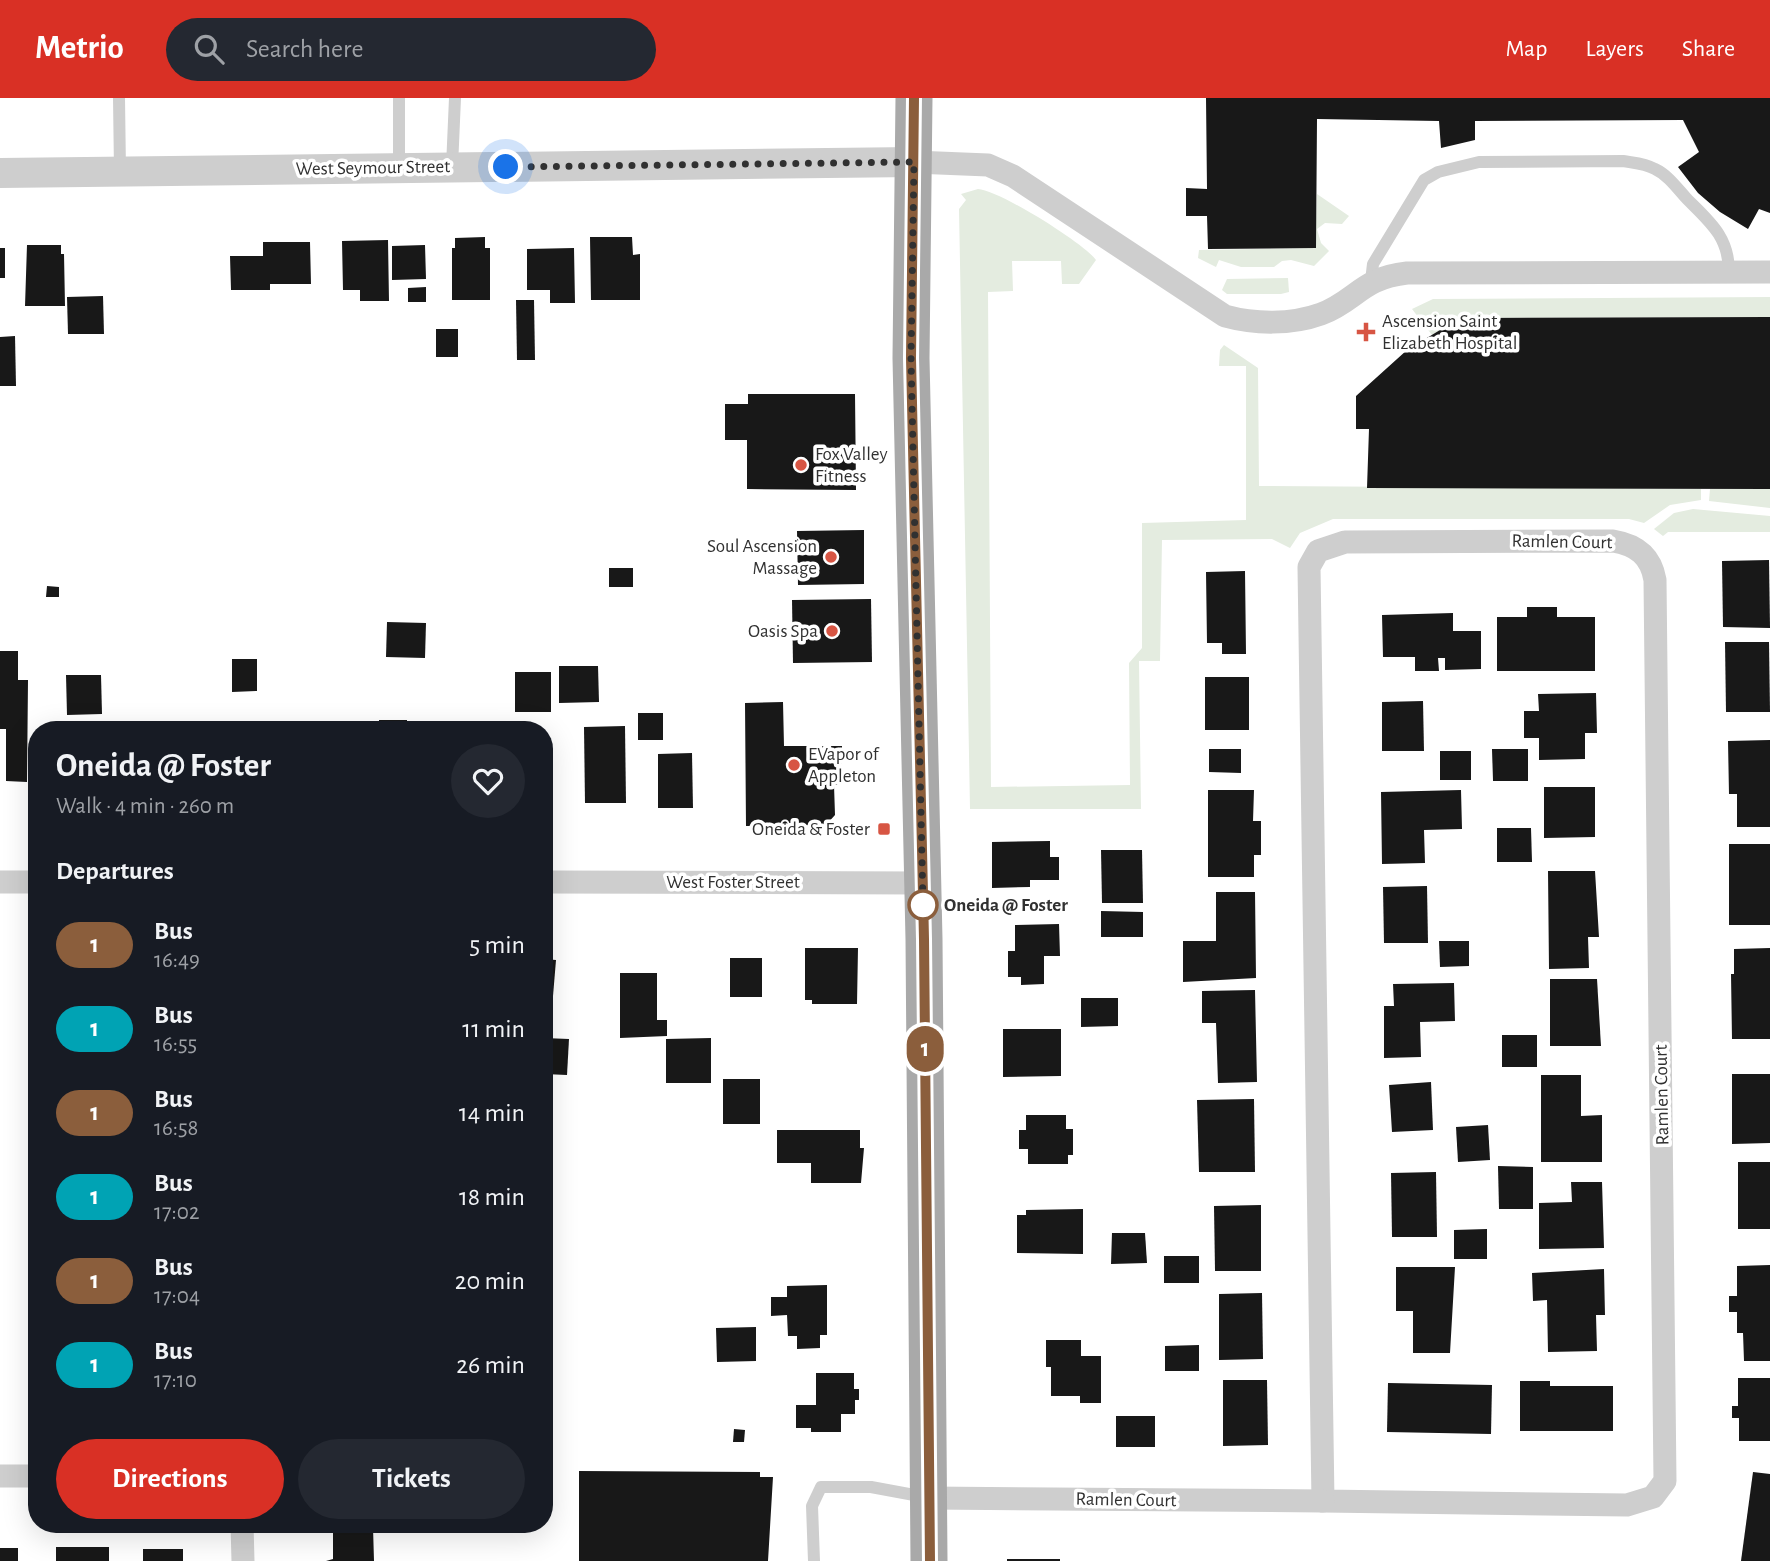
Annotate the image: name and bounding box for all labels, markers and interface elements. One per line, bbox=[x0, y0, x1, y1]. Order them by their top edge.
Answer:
search box bbox=[166, 18, 656, 81]
icon: search bbox=[190, 30, 228, 68]
text: Metrio bbox=[35, 32, 124, 65]
text: Search here bbox=[246, 36, 363, 62]
text: Map bbox=[1505, 37, 1547, 61]
text: Layers bbox=[1585, 37, 1644, 61]
text: Share bbox=[1682, 37, 1735, 61]
your location bbox=[488, 149, 523, 184]
street label: West Seymour Street bbox=[296, 157, 450, 179]
place label: Ascension Saint Elizabeth Hospital bbox=[1382, 312, 1517, 353]
marker: Ascension Saint Elizabeth Hospital bbox=[1356, 322, 1376, 342]
place label: Fox Valley Fitness bbox=[815, 445, 888, 486]
marker: Fox Valley Fitness bbox=[793, 457, 809, 473]
street label: Ramlen Court bbox=[1511, 532, 1613, 552]
place label: Soul Ascension Massage bbox=[707, 537, 817, 578]
marker: Soul Ascension Massage bbox=[823, 549, 839, 565]
place label: Oasis Spa bbox=[748, 622, 818, 641]
marker: Oasis Spa bbox=[824, 623, 840, 639]
button: heart bbox=[451, 744, 525, 818]
place label: EVapor of Appleton bbox=[808, 745, 880, 786]
text: Oneida @ Foster bbox=[56, 750, 271, 783]
marker: EVapor of Appleton bbox=[786, 757, 802, 773]
text: Walk · 4 min · 260 m bbox=[56, 795, 234, 818]
place label: Oneida & Foster bbox=[752, 820, 870, 839]
marker: Oneida & Foster bbox=[876, 821, 892, 837]
text: Departures bbox=[56, 858, 174, 884]
street label: West Foster Street bbox=[666, 873, 800, 892]
marker: Oneida @ Foster bbox=[908, 890, 938, 920]
place label: Oneida @ Foster bbox=[944, 896, 1068, 915]
text: Bus bbox=[154, 918, 193, 944]
text: 5 min bbox=[469, 932, 525, 958]
text: 1 bbox=[90, 933, 99, 957]
text: 16:49 bbox=[154, 949, 200, 972]
text: Bus bbox=[154, 1002, 193, 1028]
text: 11 min bbox=[462, 1016, 525, 1042]
text: 1 bbox=[90, 1017, 99, 1041]
line badge: 1 bbox=[902, 1026, 948, 1072]
text: 16:55 bbox=[154, 1033, 197, 1056]
text: 1 bbox=[921, 1037, 929, 1061]
street label: Ramlen Court bbox=[1652, 1044, 1672, 1146]
text: Bus bbox=[154, 1086, 193, 1112]
text: 14 min bbox=[459, 1100, 525, 1126]
text: 1 bbox=[90, 1101, 99, 1125]
text: 16:58 bbox=[154, 1117, 199, 1140]
text: Bus bbox=[154, 1170, 193, 1196]
text: 18 min bbox=[459, 1184, 525, 1210]
text: 1 bbox=[90, 1185, 99, 1209]
text: 17:02 bbox=[154, 1201, 199, 1224]
text: Bus bbox=[154, 1254, 193, 1280]
text: 20 min bbox=[455, 1268, 525, 1294]
text: 1 bbox=[90, 1269, 99, 1293]
text: 17:04 bbox=[154, 1285, 200, 1308]
text: Bus bbox=[154, 1338, 193, 1364]
text: 26 min bbox=[456, 1352, 525, 1378]
text: 1 bbox=[90, 1353, 99, 1377]
text: 17:10 bbox=[154, 1369, 197, 1392]
button: Directions bbox=[56, 1439, 284, 1519]
button: Tickets bbox=[298, 1439, 525, 1519]
street label: Ramlen Court bbox=[1075, 1490, 1177, 1510]

